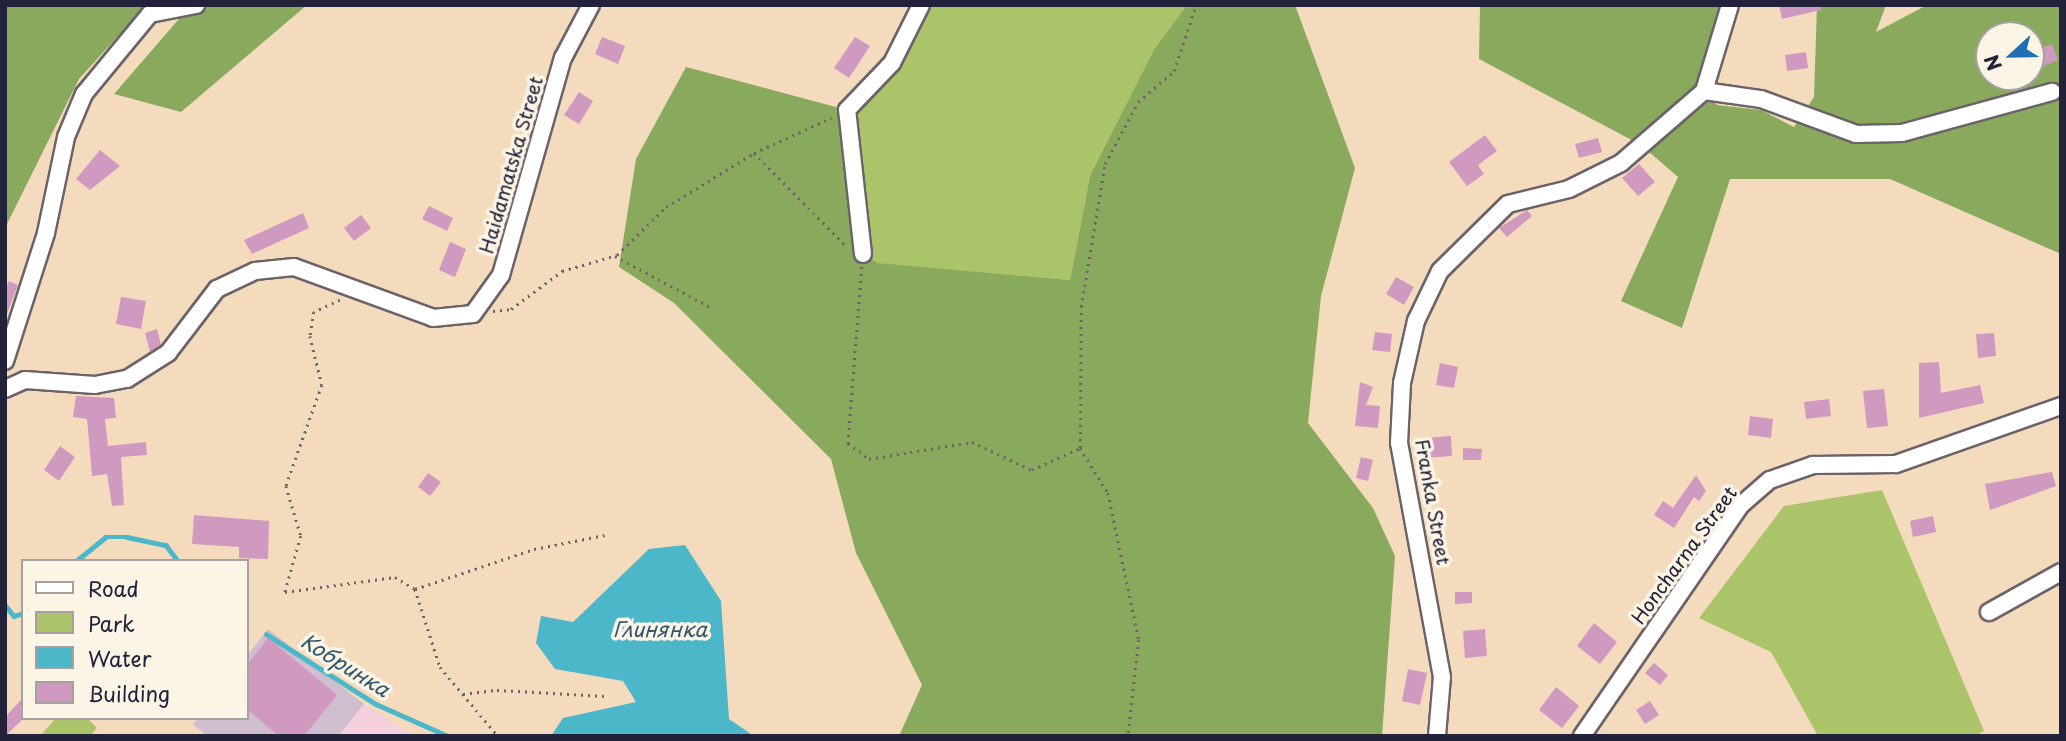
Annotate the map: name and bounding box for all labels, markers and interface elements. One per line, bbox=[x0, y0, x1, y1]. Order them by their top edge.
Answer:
north arrow bbox=[1975, 21, 2045, 91]
text: N bbox=[1977, 51, 2008, 75]
street label: Haidamatska Street bbox=[475, 73, 547, 257]
street label: Franka Street bbox=[1411, 437, 1455, 567]
street label: Honcharna Street bbox=[1626, 482, 1742, 628]
legend bbox=[21, 559, 248, 720]
text: Road bbox=[88, 572, 139, 604]
text: Park bbox=[88, 607, 135, 639]
water label: Глинянка bbox=[613, 615, 707, 641]
water label: Кобринка bbox=[297, 627, 395, 701]
text: Water bbox=[88, 642, 151, 674]
text: Building bbox=[88, 677, 170, 709]

